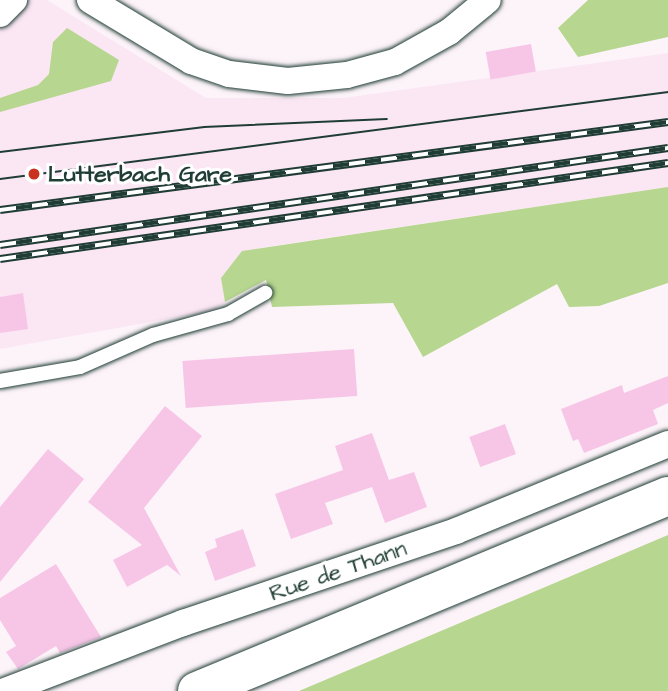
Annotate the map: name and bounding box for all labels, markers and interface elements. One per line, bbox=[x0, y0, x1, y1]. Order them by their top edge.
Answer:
place label: Lutterbach Gare bbox=[48, 160, 232, 188]
marker: Lutterbach Gare bbox=[26, 166, 42, 182]
street label: Rue de Thann bbox=[266, 535, 410, 607]

